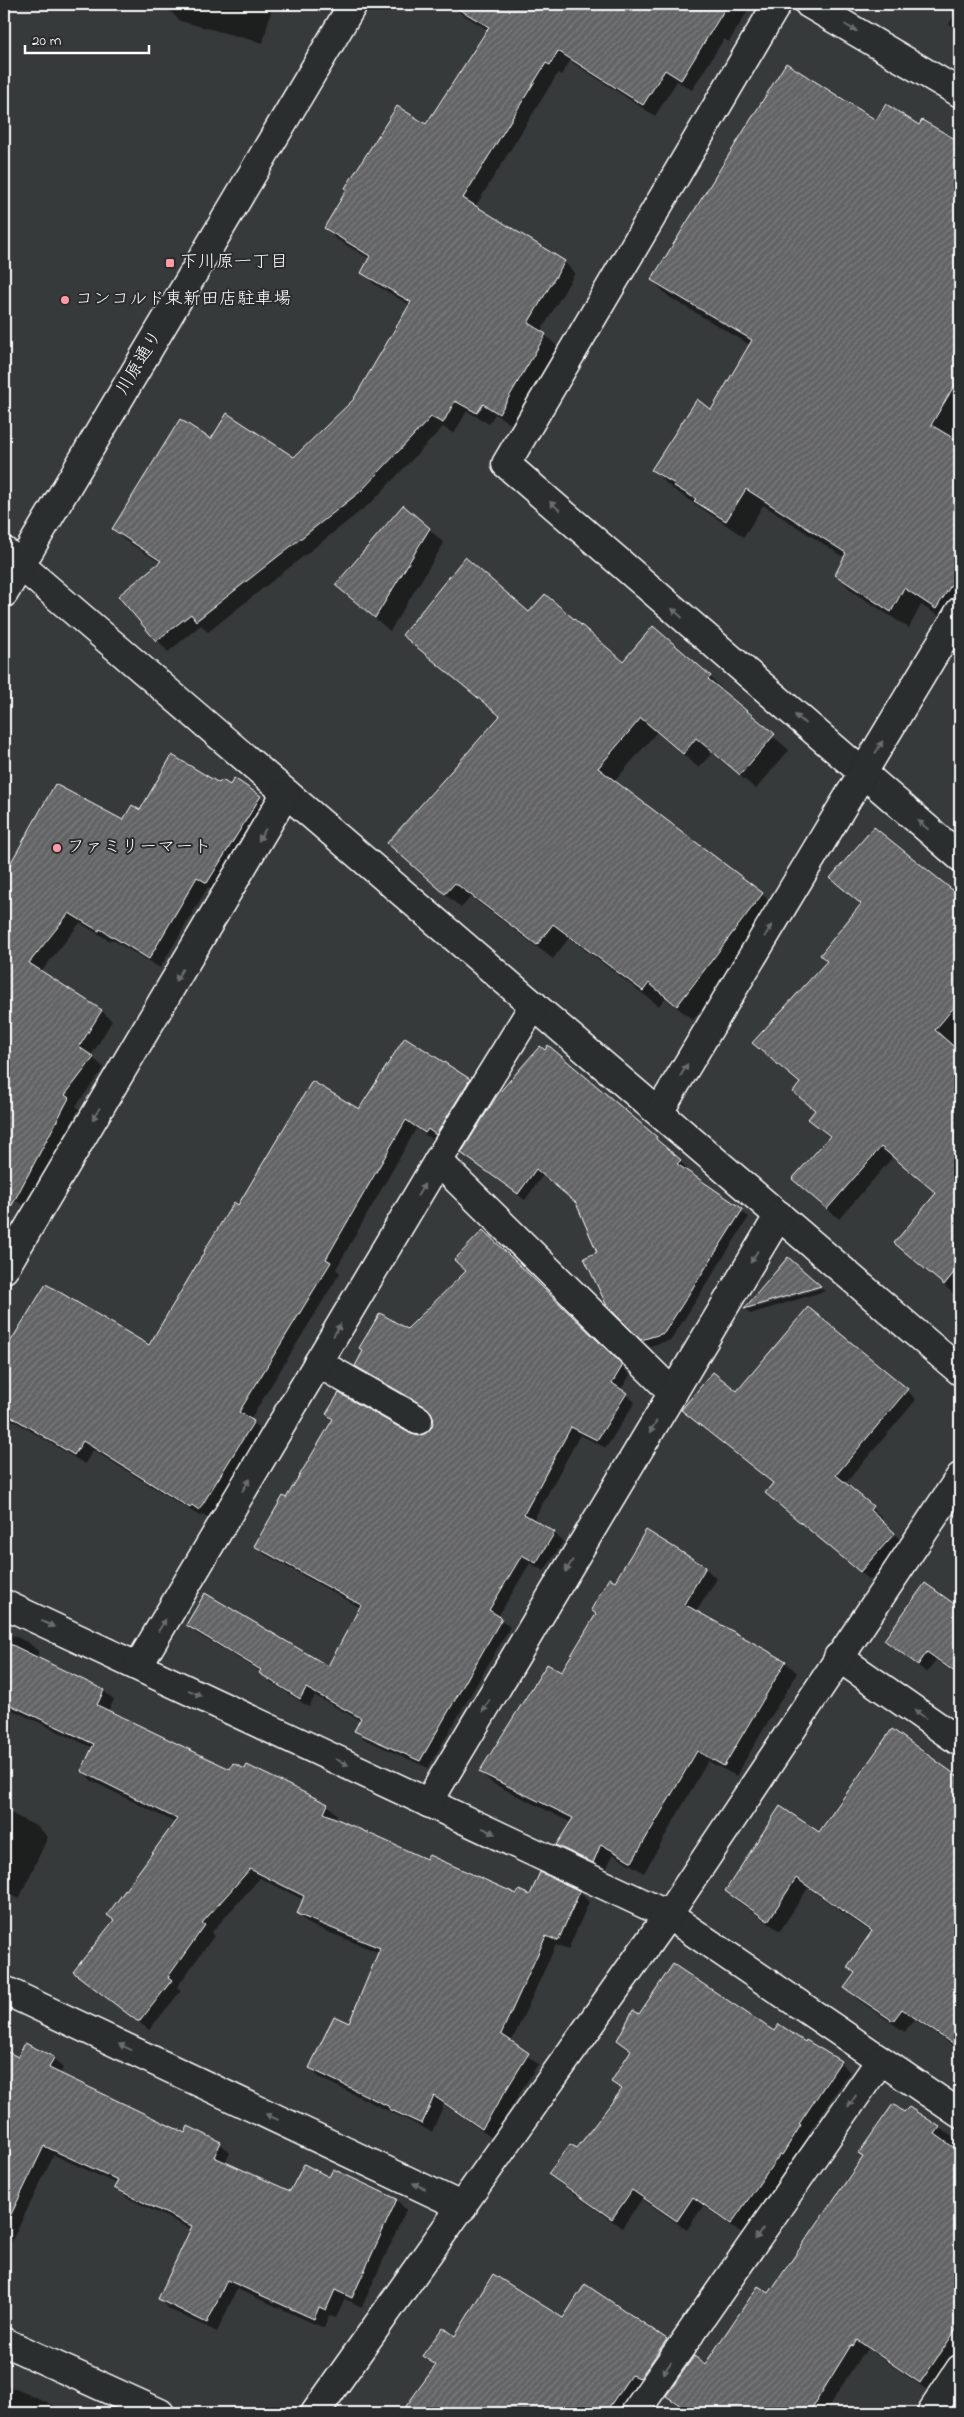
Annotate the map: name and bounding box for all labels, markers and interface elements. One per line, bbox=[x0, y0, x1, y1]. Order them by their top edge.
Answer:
scale bar bbox=[25, 22, 149, 54]
one-way arrow bbox=[845, 24, 858, 33]
text: 20 m bbox=[32, 30, 62, 52]
place label: 下川原一丁目 bbox=[180, 250, 288, 276]
marker: 下川原一丁目 bbox=[164, 257, 176, 269]
place label: コンコルド東新田店駐車場 bbox=[75, 287, 291, 313]
marker: コンコルド東新田店駐車場 bbox=[59, 294, 71, 306]
street label: 川原通り bbox=[110, 325, 170, 401]
one-way arrow bbox=[549, 500, 561, 512]
one-way arrow bbox=[671, 607, 684, 618]
one-way arrow bbox=[794, 714, 806, 725]
one-way arrow bbox=[875, 741, 884, 754]
one-way arrow bbox=[917, 820, 929, 831]
one-way arrow bbox=[257, 828, 266, 842]
place label: ファミリーマート bbox=[67, 835, 211, 861]
marker: ファミリーマート bbox=[51, 842, 63, 854]
one-way arrow bbox=[764, 925, 773, 938]
one-way arrow bbox=[174, 968, 183, 981]
one-way arrow bbox=[679, 1064, 689, 1077]
one-way arrow bbox=[91, 1108, 100, 1121]
one-way arrow bbox=[416, 1184, 425, 1197]
one-way arrow bbox=[750, 1250, 758, 1265]
one-way arrow bbox=[333, 1324, 342, 1337]
one-way arrow bbox=[648, 1420, 657, 1433]
one-way arrow bbox=[241, 1478, 250, 1491]
one-way arrow bbox=[565, 1560, 574, 1573]
one-way arrow bbox=[158, 1618, 167, 1631]
one-way arrow bbox=[41, 1621, 55, 1629]
one-way arrow bbox=[188, 1690, 202, 1698]
one-way arrow bbox=[481, 1699, 490, 1712]
one-way arrow bbox=[913, 1709, 927, 1719]
one-way arrow bbox=[335, 1759, 349, 1767]
one-way arrow bbox=[482, 1828, 496, 1836]
one-way arrow bbox=[118, 2043, 132, 2051]
one-way arrow bbox=[847, 2094, 857, 2108]
one-way arrow bbox=[265, 2112, 279, 2120]
one-way arrow bbox=[411, 2182, 426, 2191]
one-way arrow bbox=[754, 2227, 764, 2241]
one-way arrow bbox=[662, 2361, 672, 2374]

